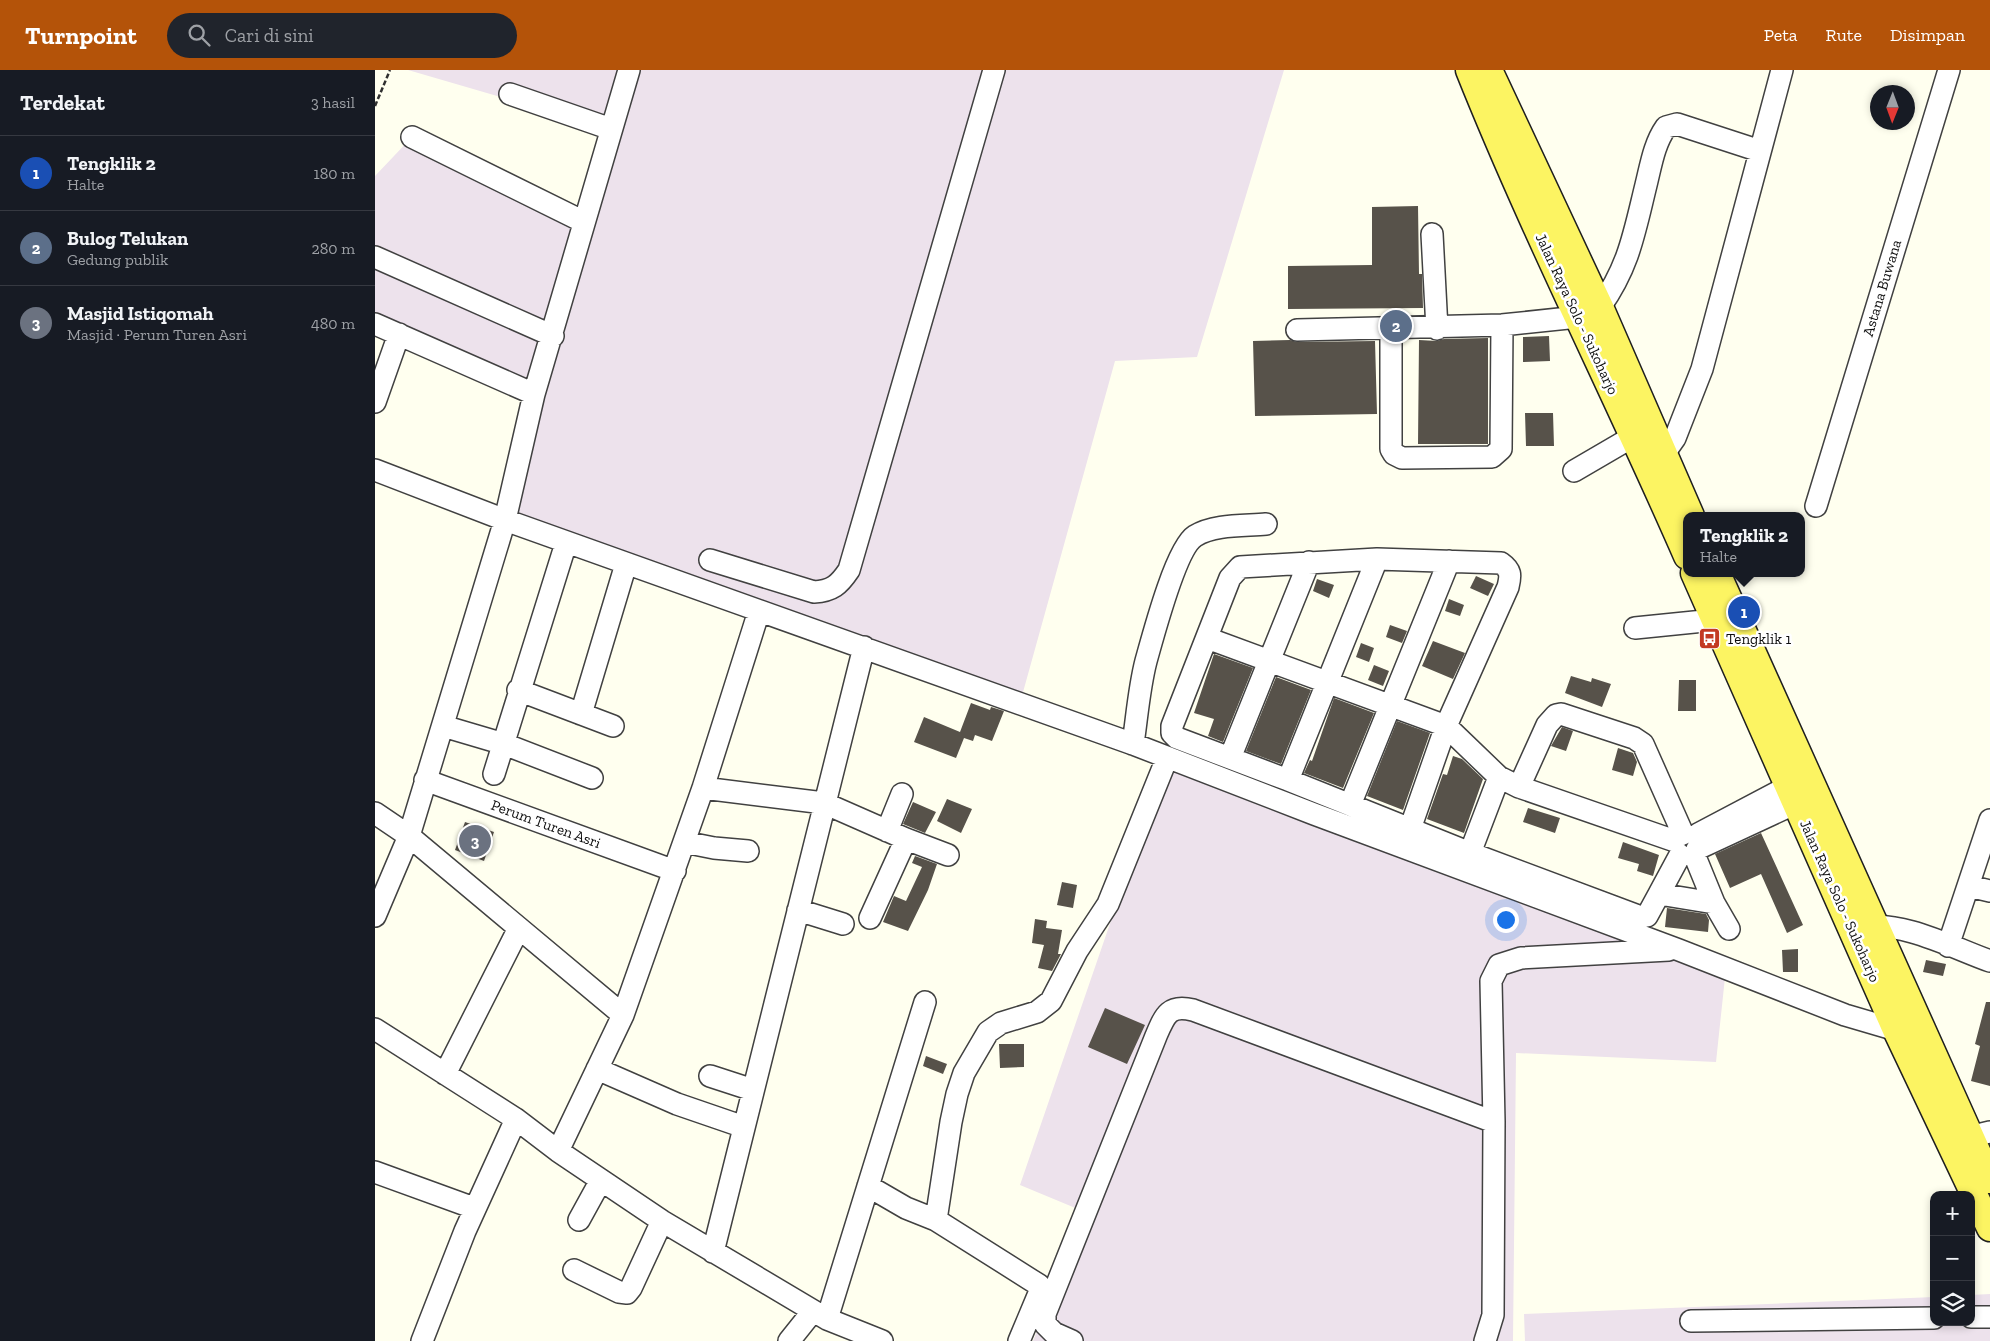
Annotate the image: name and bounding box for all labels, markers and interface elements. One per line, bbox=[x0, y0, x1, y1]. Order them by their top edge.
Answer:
search box bbox=[167, 13, 517, 58]
text: Turnpoint bbox=[25, 21, 137, 50]
icon: search bbox=[185, 21, 213, 49]
text: Cari di sini bbox=[225, 24, 314, 47]
text: Peta bbox=[1764, 24, 1798, 46]
text: Rute bbox=[1826, 24, 1862, 46]
text: Disimpan bbox=[1890, 24, 1965, 46]
north arrow bbox=[1870, 85, 1915, 130]
text: Terdekat bbox=[20, 90, 105, 115]
text: 3 hasil bbox=[311, 93, 355, 112]
text: Tengklik 2 bbox=[67, 152, 156, 175]
text: 1 bbox=[33, 164, 39, 183]
text: 180 m bbox=[314, 164, 355, 183]
text: Halte bbox=[67, 175, 104, 194]
text: Bulog Telukan bbox=[67, 227, 188, 250]
street label: Jalan Raya Solo - Sukoharjo bbox=[1532, 230, 1622, 398]
street label: Astana Buwana bbox=[1859, 237, 1905, 339]
text: 2 bbox=[32, 239, 40, 258]
text: 280 m bbox=[311, 239, 355, 258]
text: Gedung publik bbox=[67, 250, 168, 269]
text: Masjid Istiqomah bbox=[67, 302, 214, 325]
pin: 2 bbox=[1380, 307, 1412, 345]
text: 3 bbox=[32, 314, 40, 333]
text: 480 m bbox=[311, 314, 355, 333]
text: Masjid · Perum Turen Asri bbox=[67, 325, 247, 344]
popup bbox=[1683, 512, 1805, 577]
text: Tengklik 2 bbox=[1700, 524, 1788, 547]
text: Halte bbox=[1700, 547, 1737, 566]
pin: 1 bbox=[1728, 593, 1760, 631]
bus stop icon: Tengklik 1 bbox=[1698, 627, 1722, 651]
place label: Tengklik 1 bbox=[1726, 630, 1791, 648]
street label: Perum Turen Asri bbox=[489, 796, 603, 852]
street label: Jalan Raya Solo - Sukoharjo bbox=[1796, 817, 1884, 985]
pin: 3 bbox=[459, 822, 491, 860]
your location bbox=[1493, 907, 1519, 933]
map controls bbox=[1930, 1191, 1975, 1326]
button: + bbox=[1930, 1191, 1975, 1236]
button: − bbox=[1930, 1236, 1975, 1281]
button: layers bbox=[1930, 1281, 1975, 1326]

